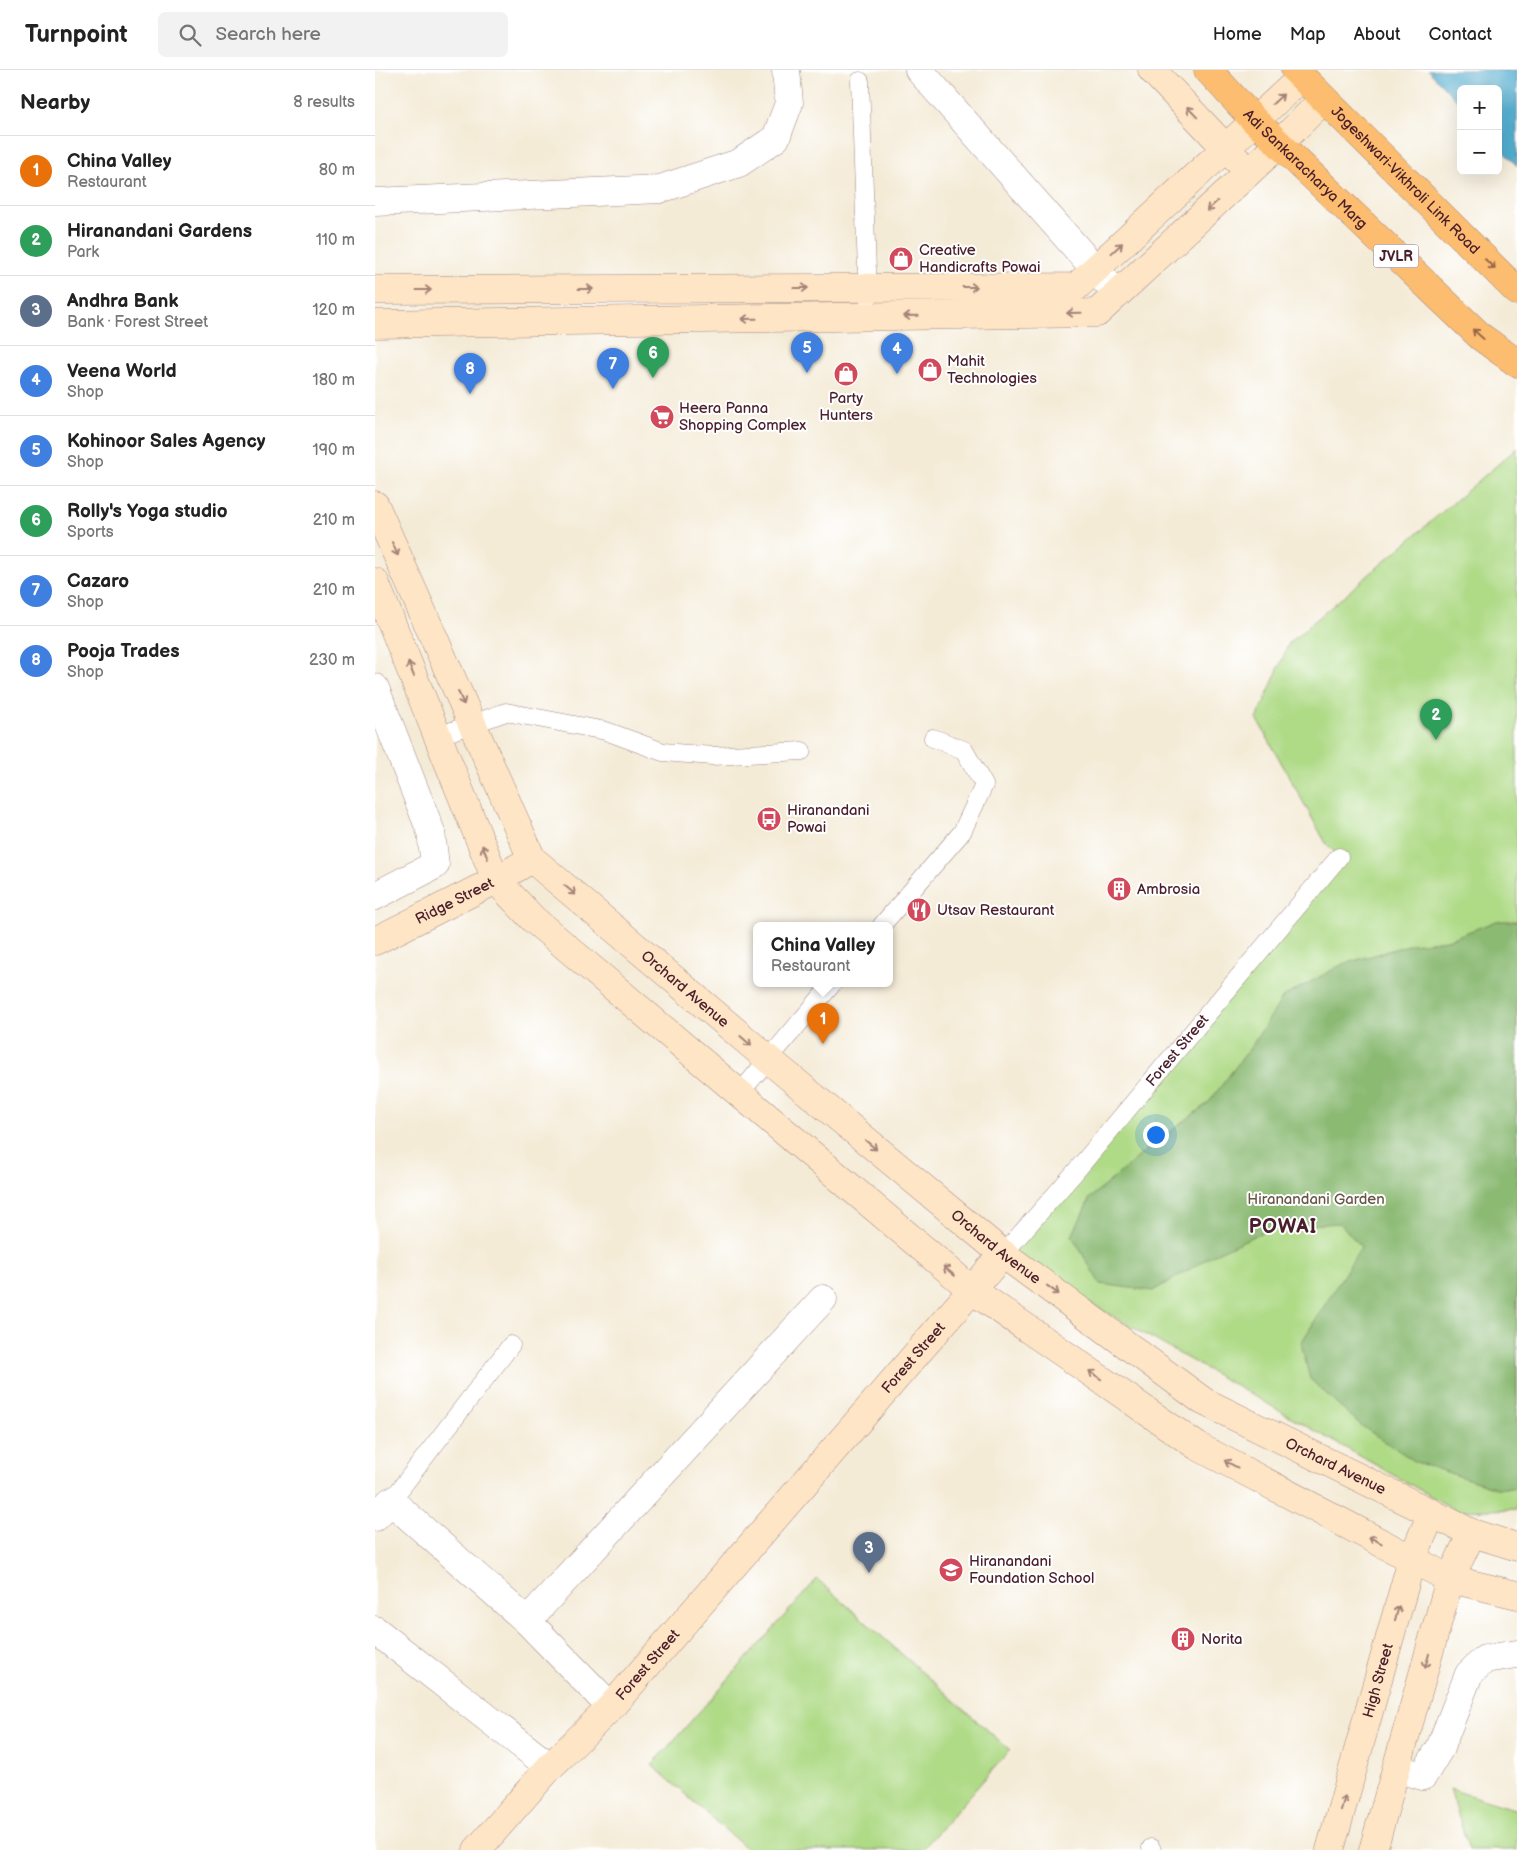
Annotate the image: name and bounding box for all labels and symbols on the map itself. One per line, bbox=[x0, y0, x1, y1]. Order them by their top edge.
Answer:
one-way arrow bbox=[1271, 93, 1284, 105]
street label: Jogeshwari-Vikhroli Link Road bbox=[1327, 102, 1484, 259]
one-way arrow bbox=[1186, 105, 1198, 118]
street label: Adi Sankaracharya Marg bbox=[1239, 105, 1371, 233]
one-way arrow bbox=[1206, 200, 1218, 212]
place label: Creative Handicrafts Powai bbox=[919, 241, 1040, 277]
one-way arrow bbox=[1111, 242, 1124, 254]
road number: JVLR bbox=[1373, 245, 1419, 268]
shop icon: Creative Handicrafts Powai bbox=[888, 246, 914, 272]
one-way arrow bbox=[1484, 258, 1496, 270]
one-way arrow bbox=[961, 282, 977, 292]
one-way arrow bbox=[792, 283, 809, 293]
one-way arrow bbox=[578, 284, 594, 294]
one-way arrow bbox=[415, 285, 431, 295]
one-way arrow bbox=[1066, 308, 1082, 318]
one-way arrow bbox=[904, 311, 920, 321]
one-way arrow bbox=[741, 314, 757, 323]
one-way arrow bbox=[1471, 328, 1484, 340]
pin: 5 bbox=[791, 332, 823, 373]
pin: 4 bbox=[881, 333, 913, 374]
pin: 6 bbox=[637, 337, 669, 378]
pin: 7 bbox=[597, 348, 629, 389]
place label: Mahit Technologies bbox=[947, 352, 1037, 388]
pin: 8 bbox=[454, 353, 486, 394]
shop icon: Mahit Technologies bbox=[917, 357, 943, 383]
shop icon: Party Hunters bbox=[833, 361, 859, 387]
place label: Party Hunters bbox=[819, 389, 873, 425]
place label: Heera Panna Shopping Complex bbox=[679, 399, 806, 435]
supermarket icon: Heera Panna Shopping Complex bbox=[649, 404, 675, 430]
one-way arrow bbox=[390, 541, 400, 556]
one-way arrow bbox=[405, 662, 414, 677]
one-way arrow bbox=[456, 690, 466, 705]
pin: 2 bbox=[1420, 699, 1452, 740]
place label: Hiranandani Powai bbox=[787, 801, 870, 837]
bus stop icon: Hiranandani Powai bbox=[756, 806, 782, 832]
one-way arrow bbox=[480, 845, 489, 861]
street label: Ridge Street bbox=[412, 874, 497, 929]
building icon: Ambrosia bbox=[1106, 876, 1132, 902]
place label: Ambrosia bbox=[1137, 880, 1200, 899]
one-way arrow bbox=[563, 884, 576, 896]
restaurant icon: Utsav Restaurant bbox=[906, 897, 932, 923]
place label: Utsav Restaurant bbox=[937, 901, 1055, 920]
street label: Orchard Avenue bbox=[637, 947, 733, 1032]
pin: 1 bbox=[807, 1003, 839, 1044]
street label: Forest Street bbox=[1142, 1010, 1213, 1090]
one-way arrow bbox=[740, 1035, 753, 1047]
your location bbox=[1143, 1122, 1169, 1148]
one-way arrow bbox=[865, 1139, 878, 1151]
park label: Hiranandani Garden bbox=[1247, 1190, 1385, 1209]
street label: Orchard Avenue bbox=[947, 1206, 1045, 1289]
district label: POWAI bbox=[1249, 1215, 1317, 1239]
one-way arrow bbox=[942, 1265, 955, 1276]
one-way arrow bbox=[1046, 1285, 1059, 1296]
street label: Forest Street bbox=[878, 1318, 950, 1398]
one-way arrow bbox=[1088, 1370, 1102, 1380]
street label: Orchard Avenue bbox=[1282, 1434, 1389, 1499]
one-way arrow bbox=[1224, 1459, 1239, 1468]
pin: 3 bbox=[853, 1532, 885, 1573]
one-way arrow bbox=[1367, 1535, 1382, 1545]
place label: Hiranandani Foundation School bbox=[969, 1552, 1094, 1588]
school or university icon: Hiranandani Foundation School bbox=[938, 1557, 964, 1583]
one-way arrow bbox=[1392, 1605, 1402, 1621]
street label: Forest Street bbox=[612, 1625, 684, 1705]
building icon: Norita bbox=[1170, 1626, 1196, 1652]
place label: Norita bbox=[1201, 1630, 1242, 1649]
street label: High Street bbox=[1359, 1641, 1398, 1720]
one-way arrow bbox=[1422, 1653, 1431, 1669]
one-way arrow bbox=[1339, 1795, 1348, 1811]

